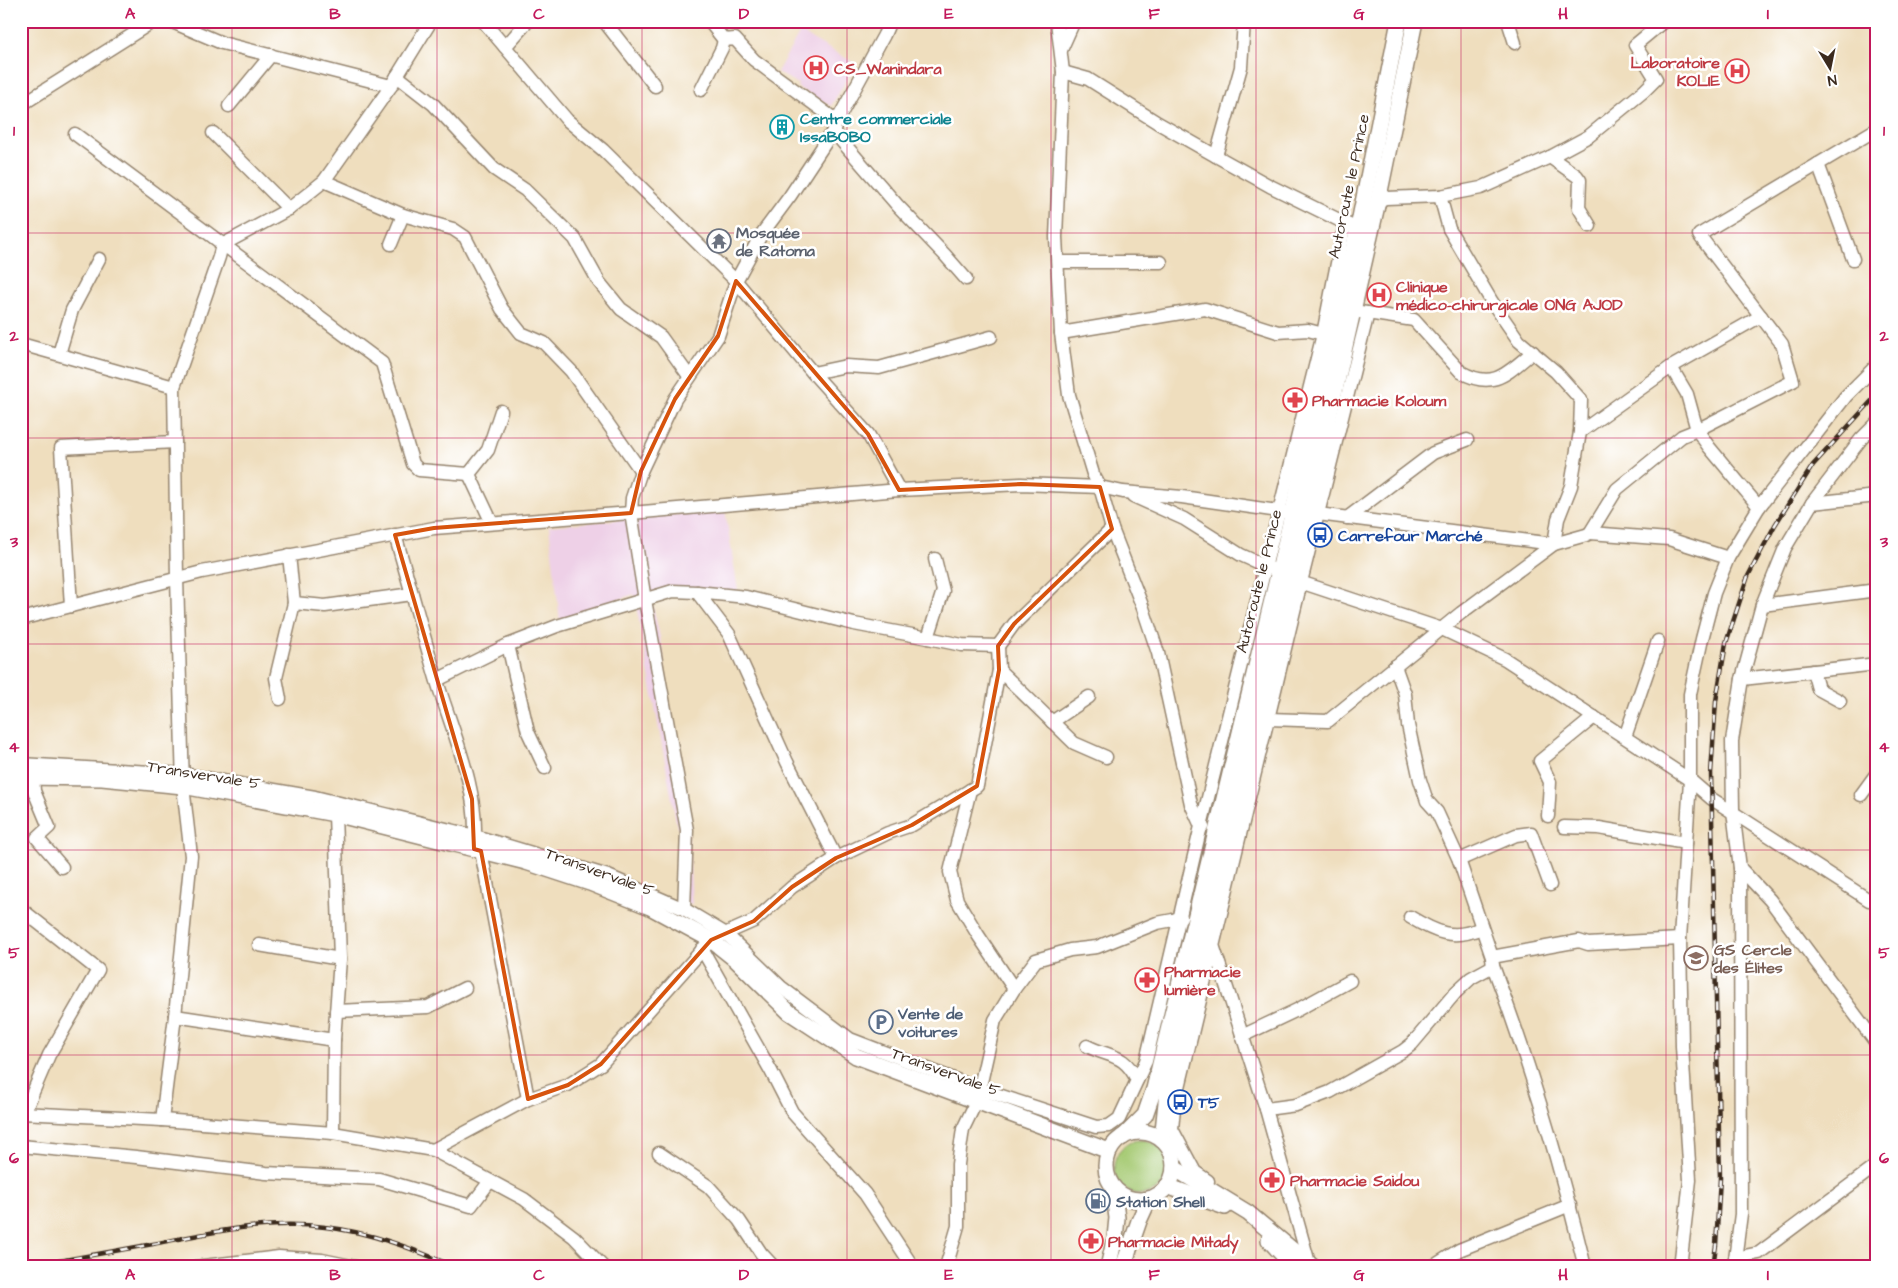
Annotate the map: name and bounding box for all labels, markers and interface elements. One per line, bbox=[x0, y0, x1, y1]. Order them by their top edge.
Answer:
text: A bbox=[125, 3, 136, 25]
text: B bbox=[329, 3, 341, 25]
text: C bbox=[533, 3, 545, 25]
text: D bbox=[739, 3, 750, 25]
text: E bbox=[944, 3, 954, 25]
text: F bbox=[1148, 3, 1160, 25]
text: G bbox=[1353, 3, 1365, 25]
text: H bbox=[1558, 3, 1568, 25]
text: I bbox=[1767, 3, 1769, 25]
north arrow bbox=[1806, 42, 1856, 92]
place label: Laboratoire KOLIE bbox=[1630, 52, 1721, 92]
hospital icon: CS_Wanindara bbox=[803, 55, 829, 81]
place label: CS_Wanindara bbox=[834, 58, 942, 80]
hospital icon: Laboratoire KOLIE bbox=[1724, 58, 1750, 84]
text: N bbox=[1826, 69, 1838, 90]
place label: Centre commerciale IssaBOBO bbox=[800, 108, 952, 148]
street label: Autoroute le Prince bbox=[1323, 112, 1375, 260]
building icon: Centre commerciale IssaBOBO bbox=[769, 114, 795, 140]
text: 1 bbox=[13, 120, 16, 142]
text: 1 bbox=[1883, 120, 1886, 142]
place label: Mosquée de Ratoma bbox=[735, 222, 816, 262]
temple icon: Mosquée de Ratoma bbox=[706, 228, 732, 254]
place label: Clinique médico-chirurgicale ONG AJOD bbox=[1396, 276, 1623, 318]
hospital icon: Clinique médico-chirurgicale ONG AJOD bbox=[1366, 282, 1392, 308]
text: 2 bbox=[8, 325, 19, 347]
text: 2 bbox=[1878, 325, 1889, 347]
pharmacy icon: Pharmacie Koloum bbox=[1282, 387, 1308, 413]
place label: Pharmacie Koloum bbox=[1312, 390, 1447, 412]
street label: Autoroute le Prince bbox=[1230, 507, 1288, 655]
bus stop icon: Carrefour Marché bbox=[1307, 522, 1333, 548]
place label: Carrefour Marché bbox=[1338, 525, 1483, 547]
text: 3 bbox=[9, 531, 19, 553]
text: 3 bbox=[1879, 531, 1889, 553]
text: 4 bbox=[9, 736, 20, 758]
text: 4 bbox=[1879, 736, 1890, 758]
street label: Transvervale 5 bbox=[146, 755, 263, 795]
street label: Transvervale 5 bbox=[542, 842, 658, 902]
place label: GS Cercle des Élites bbox=[1713, 939, 1792, 979]
text: 5 bbox=[8, 942, 20, 964]
text: 5 bbox=[1878, 942, 1890, 964]
school or university icon: GS Cercle des Élites bbox=[1683, 945, 1709, 971]
place label: Pharmacie lumière bbox=[1164, 961, 1241, 1001]
pharmacy icon: Pharmacie lumière bbox=[1134, 967, 1160, 993]
place label: Vente de voitures bbox=[897, 1003, 963, 1043]
parking icon: Vente de voitures bbox=[868, 1009, 894, 1035]
street label: Transvervale 5 bbox=[888, 1042, 1004, 1102]
bus stop icon: T5 bbox=[1167, 1089, 1193, 1115]
place label: T5 bbox=[1197, 1092, 1220, 1114]
text: 6 bbox=[9, 1147, 19, 1169]
text: 6 bbox=[1879, 1147, 1889, 1169]
pharmacy icon: Pharmacie Saidou bbox=[1259, 1167, 1285, 1193]
place label: Pharmacie Saidou bbox=[1290, 1170, 1419, 1192]
fuel station icon: Station Shell bbox=[1085, 1188, 1111, 1214]
place label: Station Shell bbox=[1115, 1191, 1206, 1213]
pharmacy icon: Pharmacie Mitady bbox=[1078, 1228, 1104, 1254]
place label: Pharmacie Mitady bbox=[1108, 1231, 1239, 1254]
text: A bbox=[125, 1264, 136, 1286]
text: B bbox=[329, 1264, 341, 1286]
text: C bbox=[533, 1264, 545, 1286]
text: D bbox=[739, 1264, 750, 1286]
text: E bbox=[944, 1264, 954, 1286]
text: F bbox=[1148, 1264, 1160, 1286]
text: G bbox=[1353, 1264, 1365, 1286]
text: H bbox=[1558, 1264, 1568, 1286]
text: I bbox=[1767, 1264, 1769, 1286]

